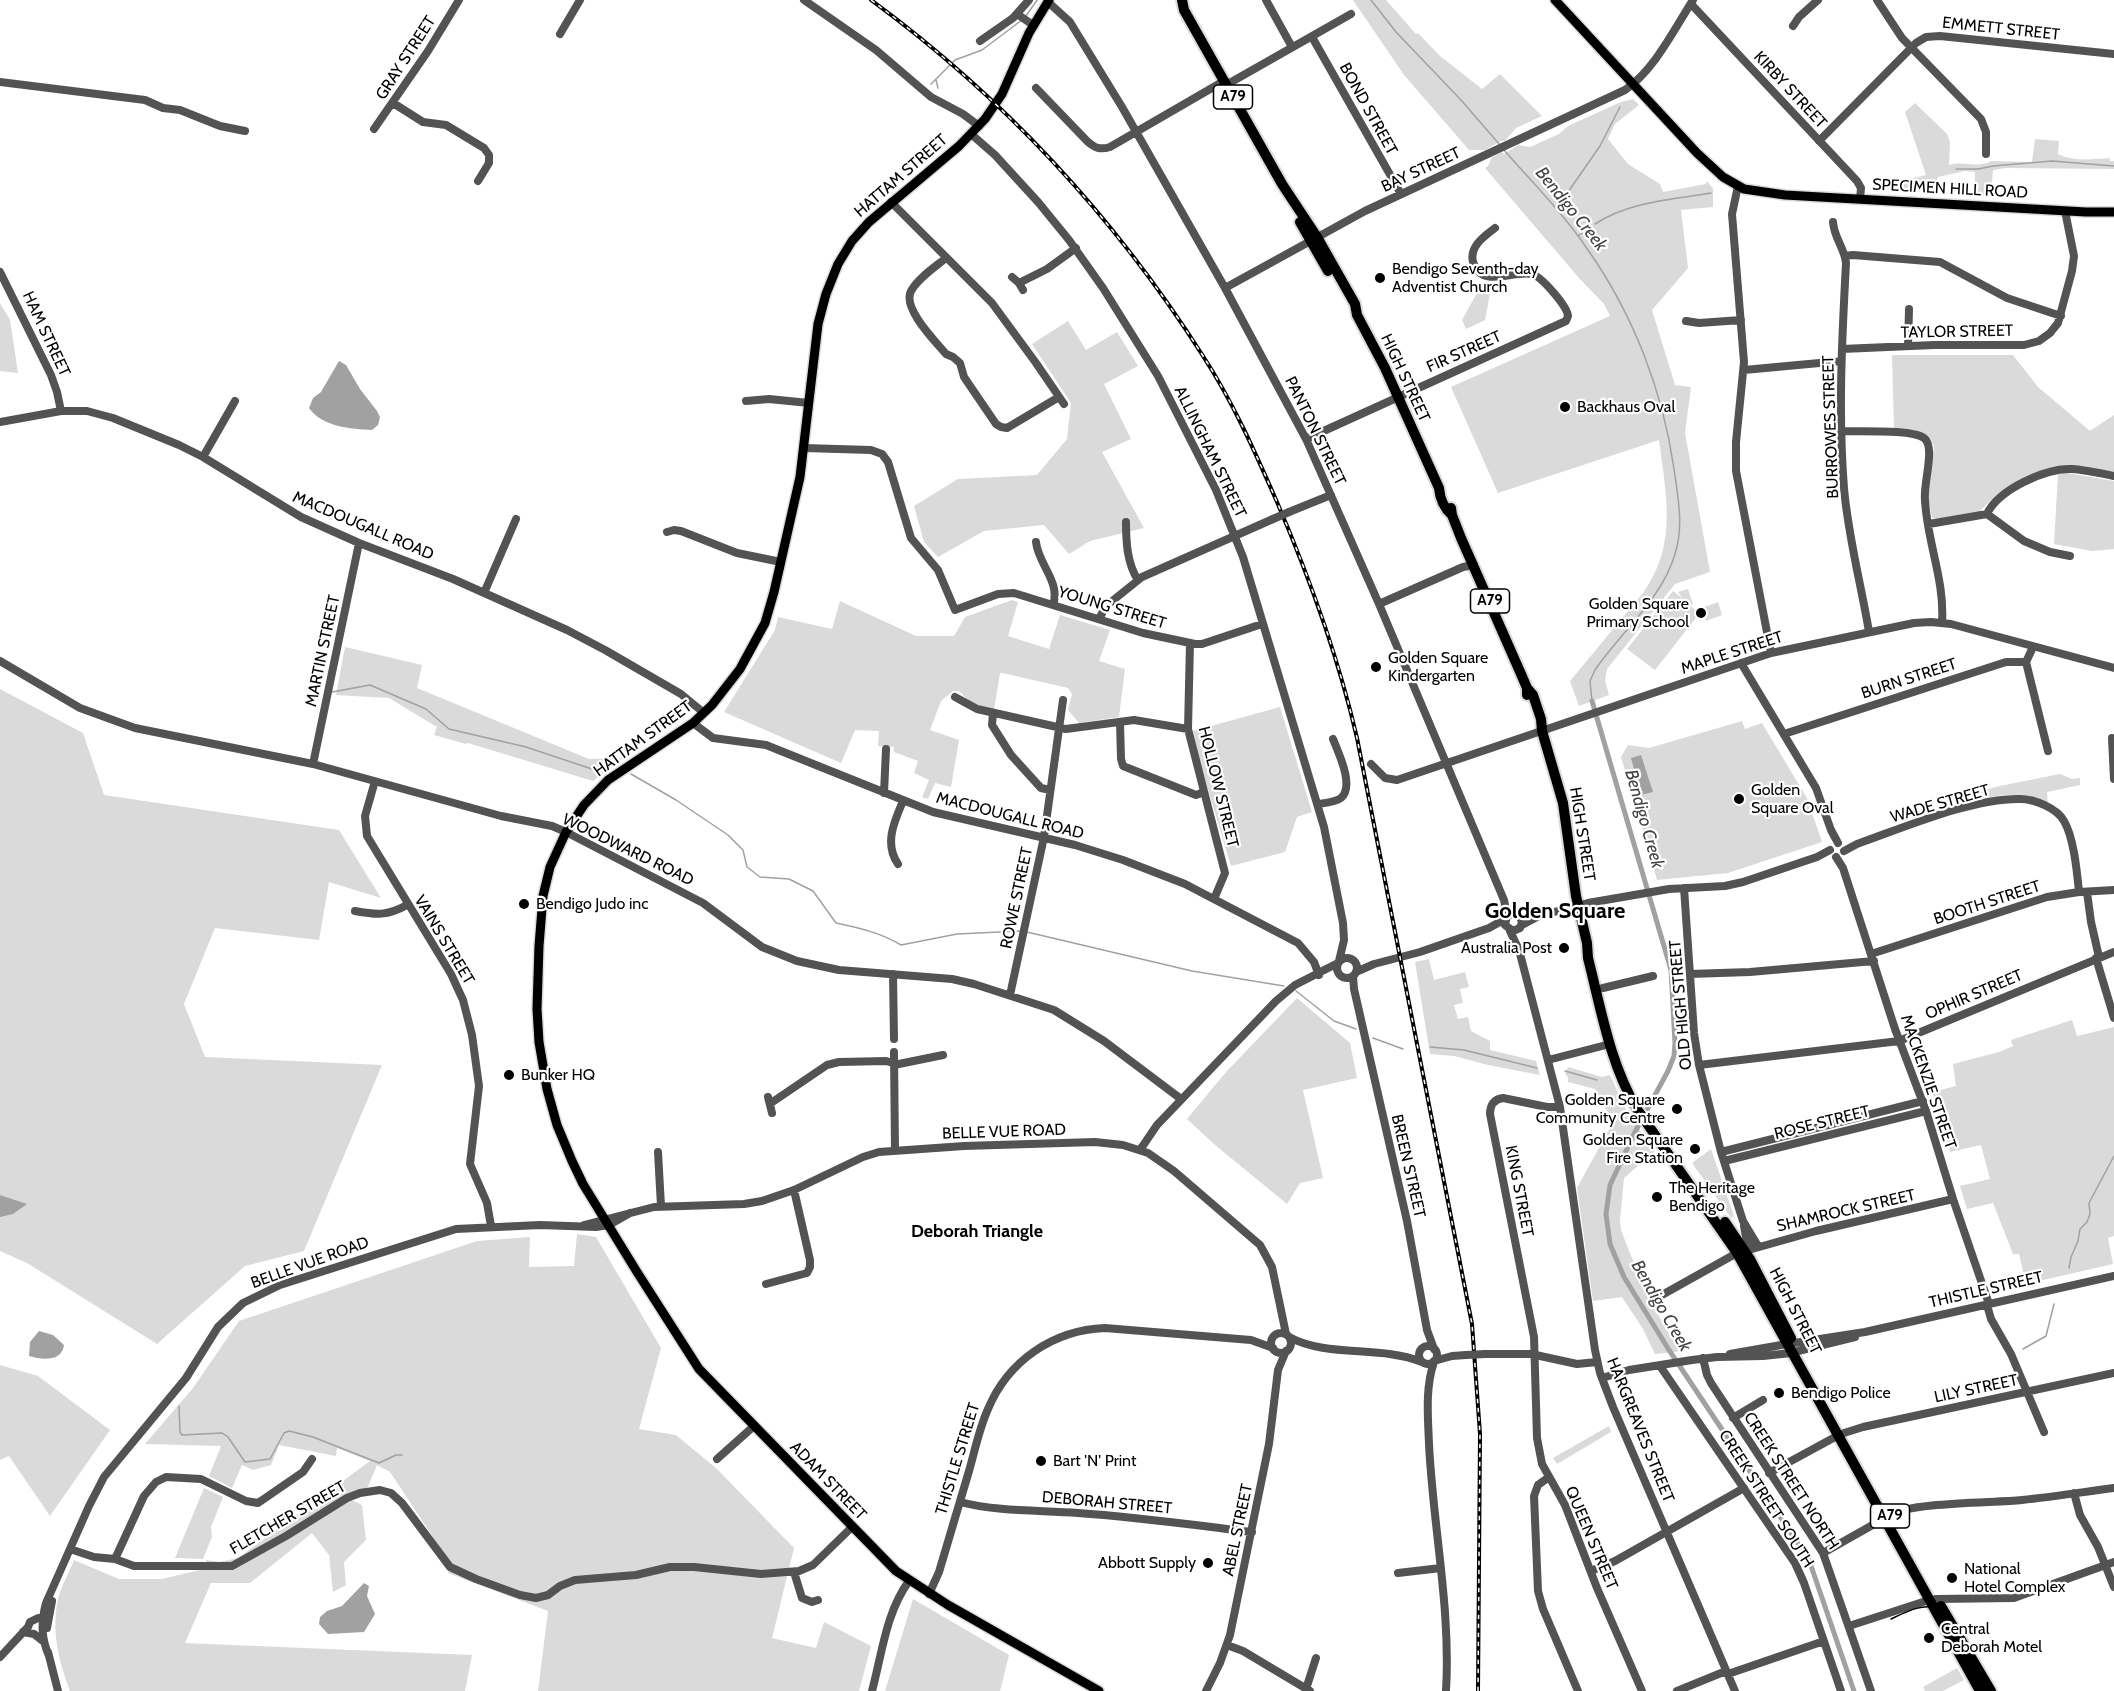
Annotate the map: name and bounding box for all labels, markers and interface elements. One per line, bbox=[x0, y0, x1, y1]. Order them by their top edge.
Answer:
street label: GRAY STREET bbox=[372, 13, 440, 103]
street label: EMMETT STREET bbox=[1941, 13, 2061, 45]
street label: KIRBY STREET bbox=[1749, 47, 1831, 133]
street label: BOND STREET bbox=[1335, 60, 1401, 158]
road number: A79 bbox=[1214, 85, 1252, 109]
street label: HATTAM STREET bbox=[851, 130, 951, 222]
street label: BAY STREET bbox=[1379, 143, 1463, 197]
water label: Bendigo Creek bbox=[1531, 163, 1611, 255]
street label: SPECIMEN HILL ROAD bbox=[1872, 175, 2028, 203]
place label: Bendigo Seventh-day Adventist Church bbox=[1392, 259, 1539, 297]
marker: Bendigo Seventh-day Adventist Church bbox=[1373, 271, 1387, 285]
street label: HAM STREET bbox=[18, 288, 74, 380]
street label: TAYLOR STREET bbox=[1901, 321, 2013, 343]
street label: FIR STREET bbox=[1424, 327, 1504, 377]
street label: HIGH STREET bbox=[1376, 331, 1434, 425]
street label: BURROWES STREET bbox=[1819, 355, 1843, 499]
street label: PANTON STREET bbox=[1280, 373, 1350, 489]
street label: ALLINGHAM STREET bbox=[1170, 383, 1250, 521]
place label: Backhaus Oval bbox=[1577, 397, 1675, 417]
marker: Backhaus Oval bbox=[1558, 400, 1572, 414]
street label: MACDOUGALL ROAD bbox=[289, 488, 437, 564]
street label: YOUNG STREET bbox=[1056, 582, 1168, 634]
road number: A79 bbox=[1470, 589, 1510, 613]
street label: MARTIN STREET bbox=[302, 593, 344, 709]
place label: Golden Square Primary School bbox=[1586, 594, 1689, 632]
marker: Golden Square Primary School bbox=[1694, 606, 1708, 620]
street label: MAPLE STREET bbox=[1679, 627, 1785, 679]
place label: Golden Square Kindergarten bbox=[1388, 648, 1488, 686]
street label: BURN STREET bbox=[1859, 655, 1959, 703]
marker: Golden Square Kindergarten bbox=[1369, 660, 1383, 674]
street label: HATTAM STREET bbox=[590, 697, 696, 781]
street label: HOLLOW STREET bbox=[1194, 725, 1242, 849]
water label: Bendigo Creek bbox=[1620, 767, 1668, 871]
place label: Golden Square Oval bbox=[1751, 780, 1834, 818]
street label: WADE STREET bbox=[1888, 781, 1992, 827]
street label: HIGH STREET bbox=[1565, 786, 1599, 882]
street label: MACDOUGALL ROAD bbox=[934, 788, 1086, 844]
marker: Golden Square Oval bbox=[1732, 792, 1746, 806]
street label: WOODWARD ROAD bbox=[559, 810, 697, 890]
street label: ROWE STREET bbox=[997, 846, 1037, 950]
street label: BOOTH STREET bbox=[1931, 877, 2043, 929]
street label: VAINS STREET bbox=[410, 892, 478, 988]
place label: Bendigo Judo inc bbox=[536, 894, 648, 914]
marker: Bendigo Judo inc bbox=[517, 897, 531, 911]
district label: Golden Square bbox=[1485, 899, 1625, 925]
place label: Australia Post bbox=[1461, 938, 1552, 958]
street label: OLD HIGH STREET bbox=[1666, 939, 1696, 1071]
marker: Australia Post bbox=[1557, 941, 1571, 955]
street label: OPHIR STREET bbox=[1922, 966, 2026, 1024]
street label: MACKENZIE STREET bbox=[1896, 1012, 1960, 1152]
place label: Bunker HQ bbox=[521, 1065, 595, 1085]
marker: Bunker HQ bbox=[502, 1068, 516, 1082]
place label: Golden Square Community Centre bbox=[1536, 1090, 1665, 1128]
marker: Golden Square Community Centre bbox=[1670, 1102, 1684, 1116]
street label: ROSE STREET bbox=[1772, 1102, 1872, 1144]
street label: BREEN STREET bbox=[1387, 1112, 1429, 1220]
street label: BELLE VUE ROAD bbox=[942, 1120, 1066, 1144]
place label: Golden Square Fire Station bbox=[1583, 1130, 1683, 1168]
marker: Golden Square Fire Station bbox=[1688, 1142, 1702, 1156]
street label: KING STREET bbox=[1501, 1144, 1537, 1238]
place label: The Heritage Bendigo bbox=[1669, 1178, 1755, 1216]
street label: SHAMROCK STREET bbox=[1775, 1186, 1917, 1236]
marker: The Heritage Bendigo bbox=[1650, 1190, 1664, 1204]
district label: Deborah Triangle bbox=[911, 1221, 1043, 1243]
street label: BELLE VUE ROAD bbox=[248, 1233, 372, 1293]
water label: Bendigo Creek bbox=[1626, 1257, 1696, 1355]
street label: HIGH STREET bbox=[1765, 1264, 1825, 1358]
street label: THISTLE STREET bbox=[1927, 1268, 2045, 1312]
street label: HARGREAVES STREET bbox=[1602, 1355, 1678, 1505]
street label: LILY STREET bbox=[1932, 1371, 2020, 1407]
place label: Bendigo Police bbox=[1791, 1383, 1891, 1403]
marker: Bendigo Police bbox=[1772, 1386, 1786, 1400]
street label: THISTLE STREET bbox=[932, 1401, 984, 1517]
street label: CREEK STREET NORTH bbox=[1739, 1409, 1843, 1553]
street label: CREEK STREET SOUTH bbox=[1714, 1427, 1818, 1571]
street label: ADAM STREET bbox=[786, 1438, 870, 1524]
place label: Bart 'N' Print bbox=[1053, 1451, 1136, 1471]
marker: Bart 'N' Print bbox=[1034, 1454, 1048, 1468]
street label: FLETCHER STREET bbox=[227, 1477, 349, 1559]
street label: ABEL STREET bbox=[1219, 1482, 1257, 1578]
street label: QUEEN STREET bbox=[1561, 1483, 1621, 1593]
street label: DEBORAH STREET bbox=[1041, 1488, 1173, 1518]
road number: A79 bbox=[1870, 1504, 1910, 1528]
place label: Abbott Supply bbox=[1098, 1553, 1196, 1573]
marker: Abbott Supply bbox=[1201, 1556, 1215, 1570]
place label: National Hotel Complex bbox=[1964, 1559, 2065, 1597]
marker: National Hotel Complex bbox=[1945, 1571, 1959, 1585]
place label: Central Deborah Motel bbox=[1941, 1619, 2042, 1657]
marker: Central Deborah Motel bbox=[1922, 1631, 1936, 1645]

